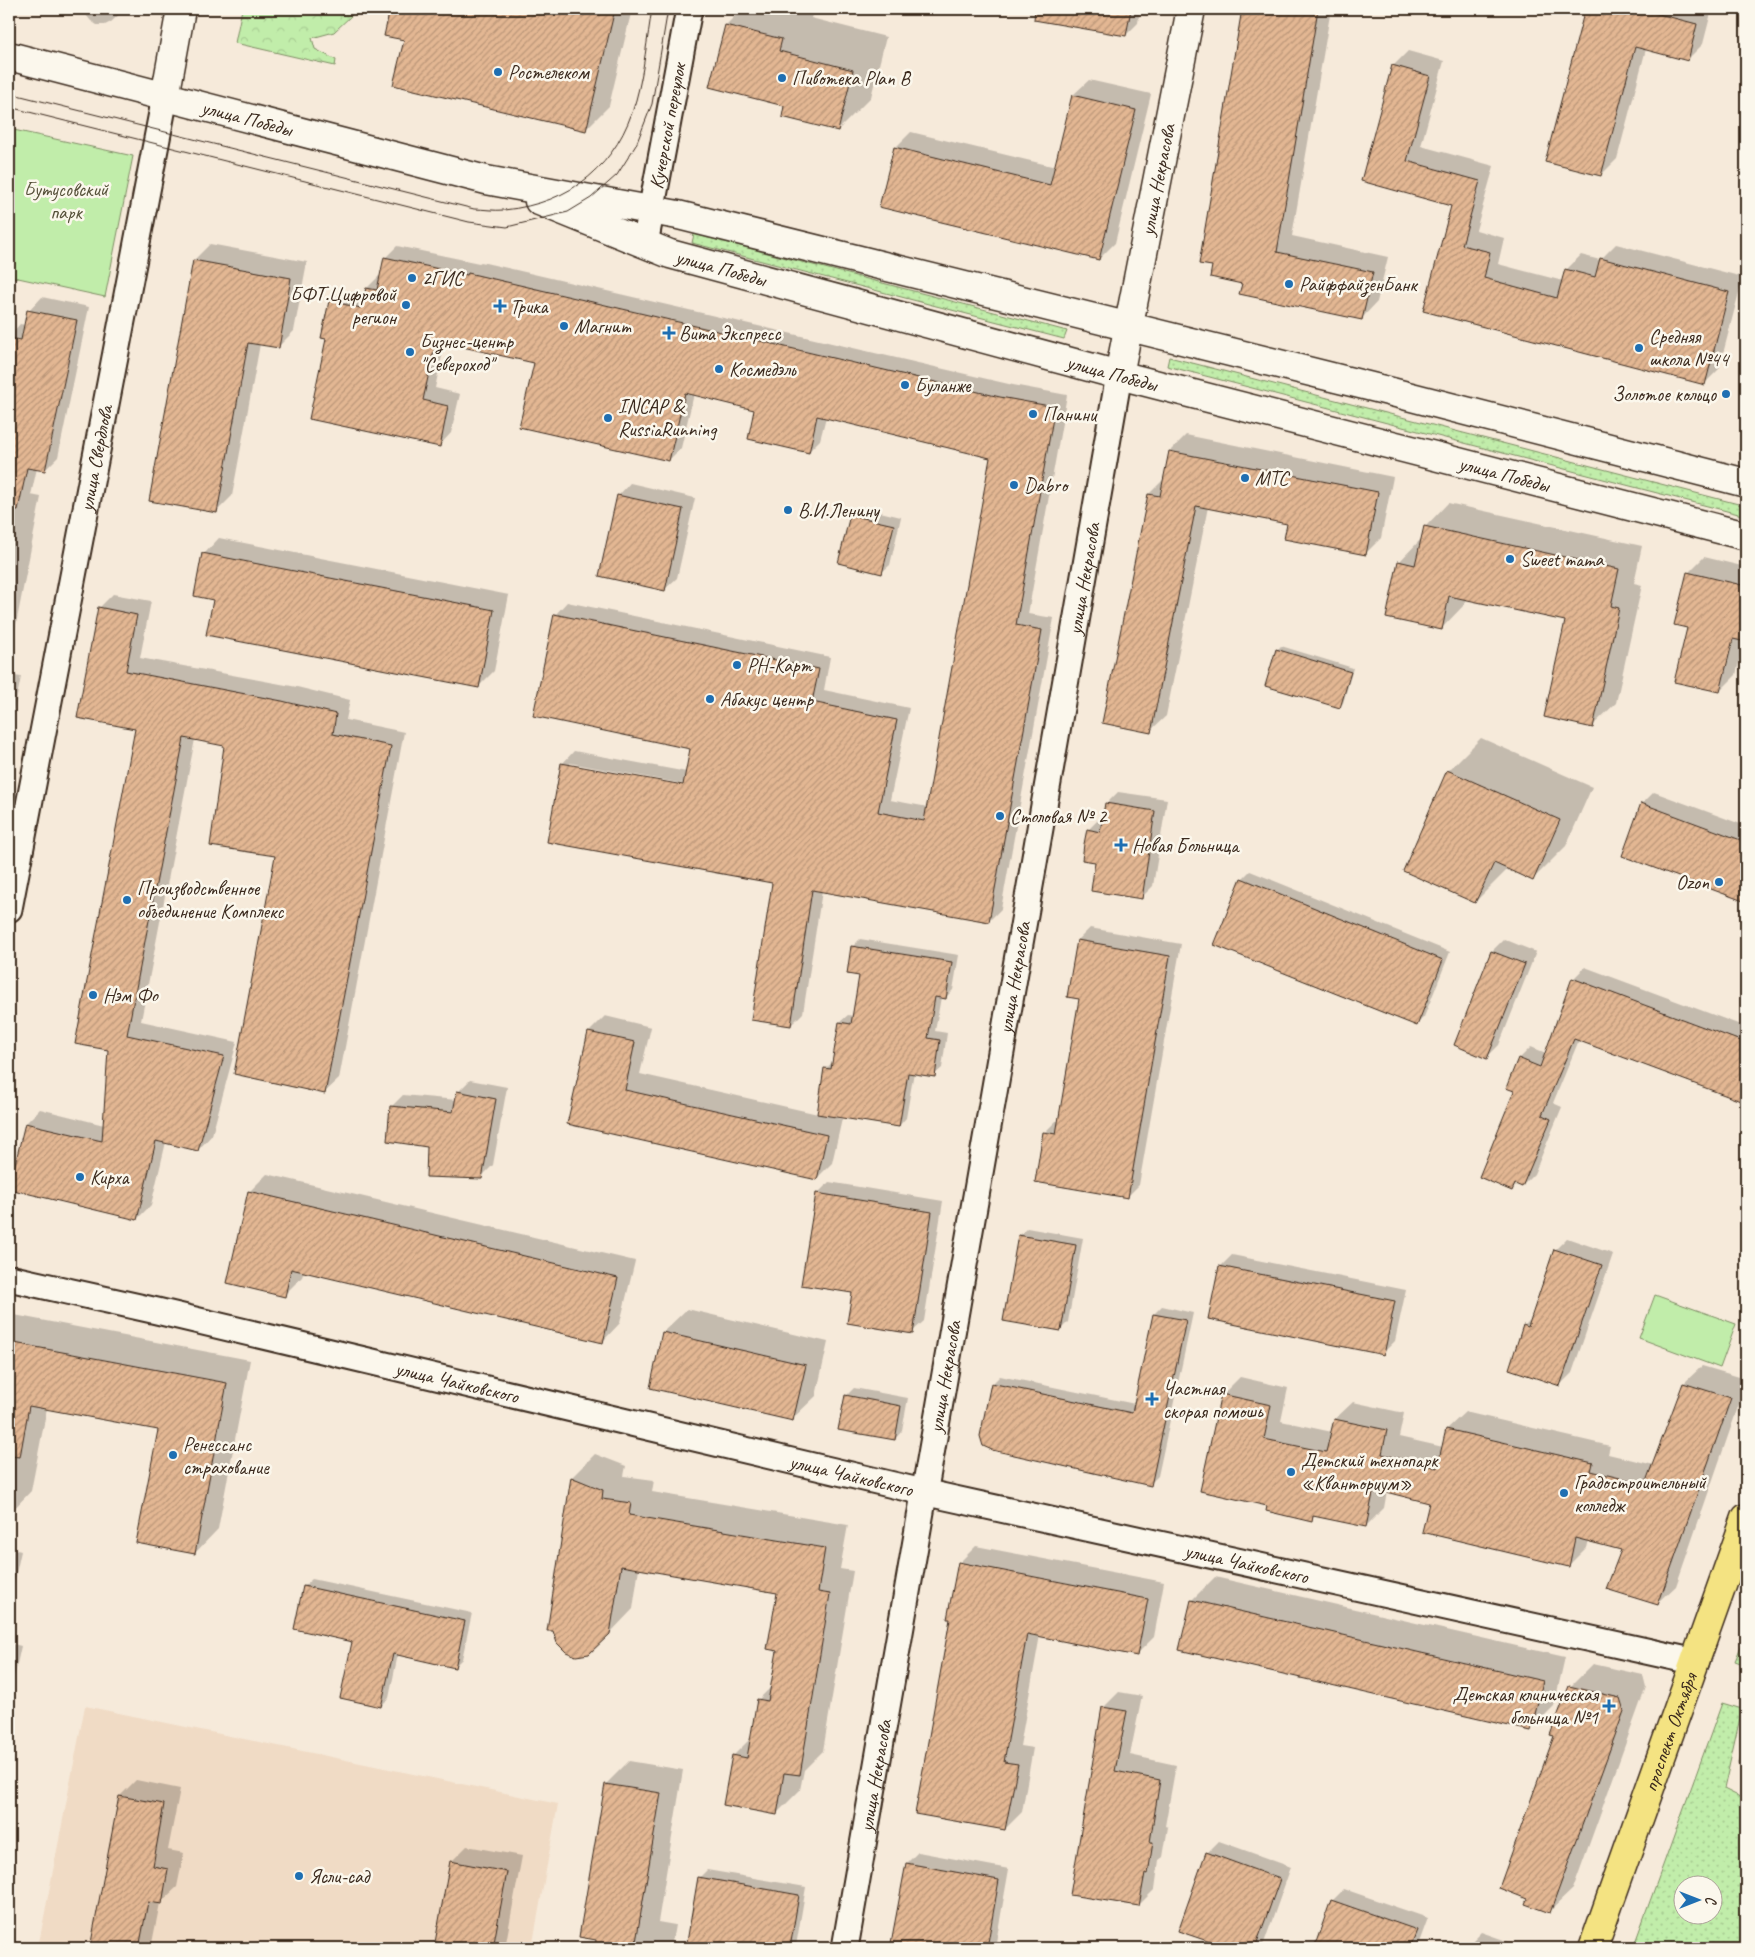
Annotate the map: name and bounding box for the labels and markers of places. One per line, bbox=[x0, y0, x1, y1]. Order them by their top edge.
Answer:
place label: Ростелеком bbox=[508, 60, 590, 85]
marker: Ростелеком bbox=[492, 66, 504, 78]
place label: Пивотека Plan B bbox=[792, 66, 912, 91]
marker: Пивотека Plan B bbox=[776, 72, 788, 84]
place label: 2ГИС bbox=[422, 266, 465, 291]
marker: 2ГИС bbox=[406, 272, 418, 284]
place label: РайффайзенБанк bbox=[1299, 272, 1418, 298]
marker: РайффайзенБанк bbox=[1283, 278, 1295, 290]
place label: БФТ.Цифровой регион bbox=[290, 282, 398, 330]
place label: Трика bbox=[510, 294, 550, 319]
marker: БФТ.Цифровой регион bbox=[400, 299, 412, 311]
marker: Трика bbox=[494, 300, 506, 312]
place label: Магнит bbox=[574, 314, 632, 339]
marker: Магнит bbox=[558, 320, 570, 332]
place label: Вита Экспресс bbox=[679, 321, 781, 346]
place label: Средняя школа №44 bbox=[1649, 324, 1731, 372]
marker: Вита Экспресс bbox=[663, 327, 675, 339]
place label: Бизнес-центр "Североход" bbox=[420, 329, 515, 377]
marker: Средняя школа №44 bbox=[1633, 342, 1645, 354]
marker: Бизнес-центр "Североход" bbox=[404, 346, 416, 358]
place label: Космедэль bbox=[729, 357, 797, 382]
marker: Космедэль bbox=[713, 363, 725, 375]
place label: Буланже bbox=[915, 373, 972, 398]
marker: Буланже bbox=[899, 379, 911, 391]
place label: Золотое кольцо bbox=[1612, 382, 1717, 407]
marker: Золотое кольцо bbox=[1720, 388, 1732, 400]
place label: INCAP & RussiaRunning bbox=[618, 394, 718, 442]
place label: Панини bbox=[1043, 402, 1098, 427]
marker: Панини bbox=[1027, 408, 1039, 420]
marker: INCAP & RussiaRunning bbox=[602, 412, 614, 424]
place label: МТС bbox=[1255, 466, 1291, 491]
marker: МТС bbox=[1239, 472, 1251, 484]
place label: Dabro bbox=[1024, 473, 1069, 498]
marker: Dabro bbox=[1008, 479, 1020, 491]
place label: В.И.Ленину bbox=[798, 498, 881, 523]
marker: В.И.Ленину bbox=[782, 504, 794, 516]
place label: Sweet mama bbox=[1520, 547, 1605, 572]
marker: Sweet mama bbox=[1504, 553, 1516, 565]
place label: РН-Карт bbox=[747, 653, 813, 678]
marker: РН-Карт bbox=[731, 659, 743, 671]
place label: Абакус центр bbox=[720, 687, 814, 712]
marker: Абакус центр bbox=[704, 693, 716, 705]
place label: Столовая № 2 bbox=[1010, 804, 1108, 829]
marker: Столовая № 2 bbox=[994, 810, 1006, 822]
place label: Новая Больница bbox=[1132, 833, 1240, 858]
marker: Новая Больница bbox=[1114, 838, 1128, 852]
place label: Ozon bbox=[1676, 870, 1710, 895]
place label: Производственное объединение Комплекс bbox=[137, 876, 284, 924]
marker: Ozon bbox=[1713, 876, 1725, 888]
marker: Производственное объединение Комплекс bbox=[121, 894, 133, 906]
place label: Нэм Фо bbox=[103, 983, 159, 1008]
marker: Нэм Фо bbox=[87, 989, 99, 1001]
place label: Кирха bbox=[90, 1165, 131, 1190]
marker: Кирха bbox=[74, 1171, 86, 1183]
place label: Частная скорая помошь bbox=[1163, 1376, 1264, 1424]
marker: Частная скорая помошь bbox=[1145, 1392, 1159, 1406]
place label: Ренессанс страхование bbox=[183, 1432, 270, 1480]
place label: Детский технопарк «Кванториум» bbox=[1301, 1448, 1439, 1496]
marker: Ренессанс страхование bbox=[167, 1449, 179, 1461]
marker: Детский технопарк «Кванториум» bbox=[1285, 1466, 1297, 1478]
place label: Градостроительный колледж bbox=[1574, 1470, 1708, 1518]
marker: Градостроительный колледж bbox=[1558, 1487, 1570, 1499]
place label: Детская клиническая больница №1 bbox=[1453, 1682, 1600, 1730]
marker: Детская клиническая больница №1 bbox=[1602, 1699, 1616, 1713]
place label: Ясли-сад bbox=[309, 1864, 371, 1889]
marker: Ясли-сад bbox=[293, 1870, 305, 1882]

